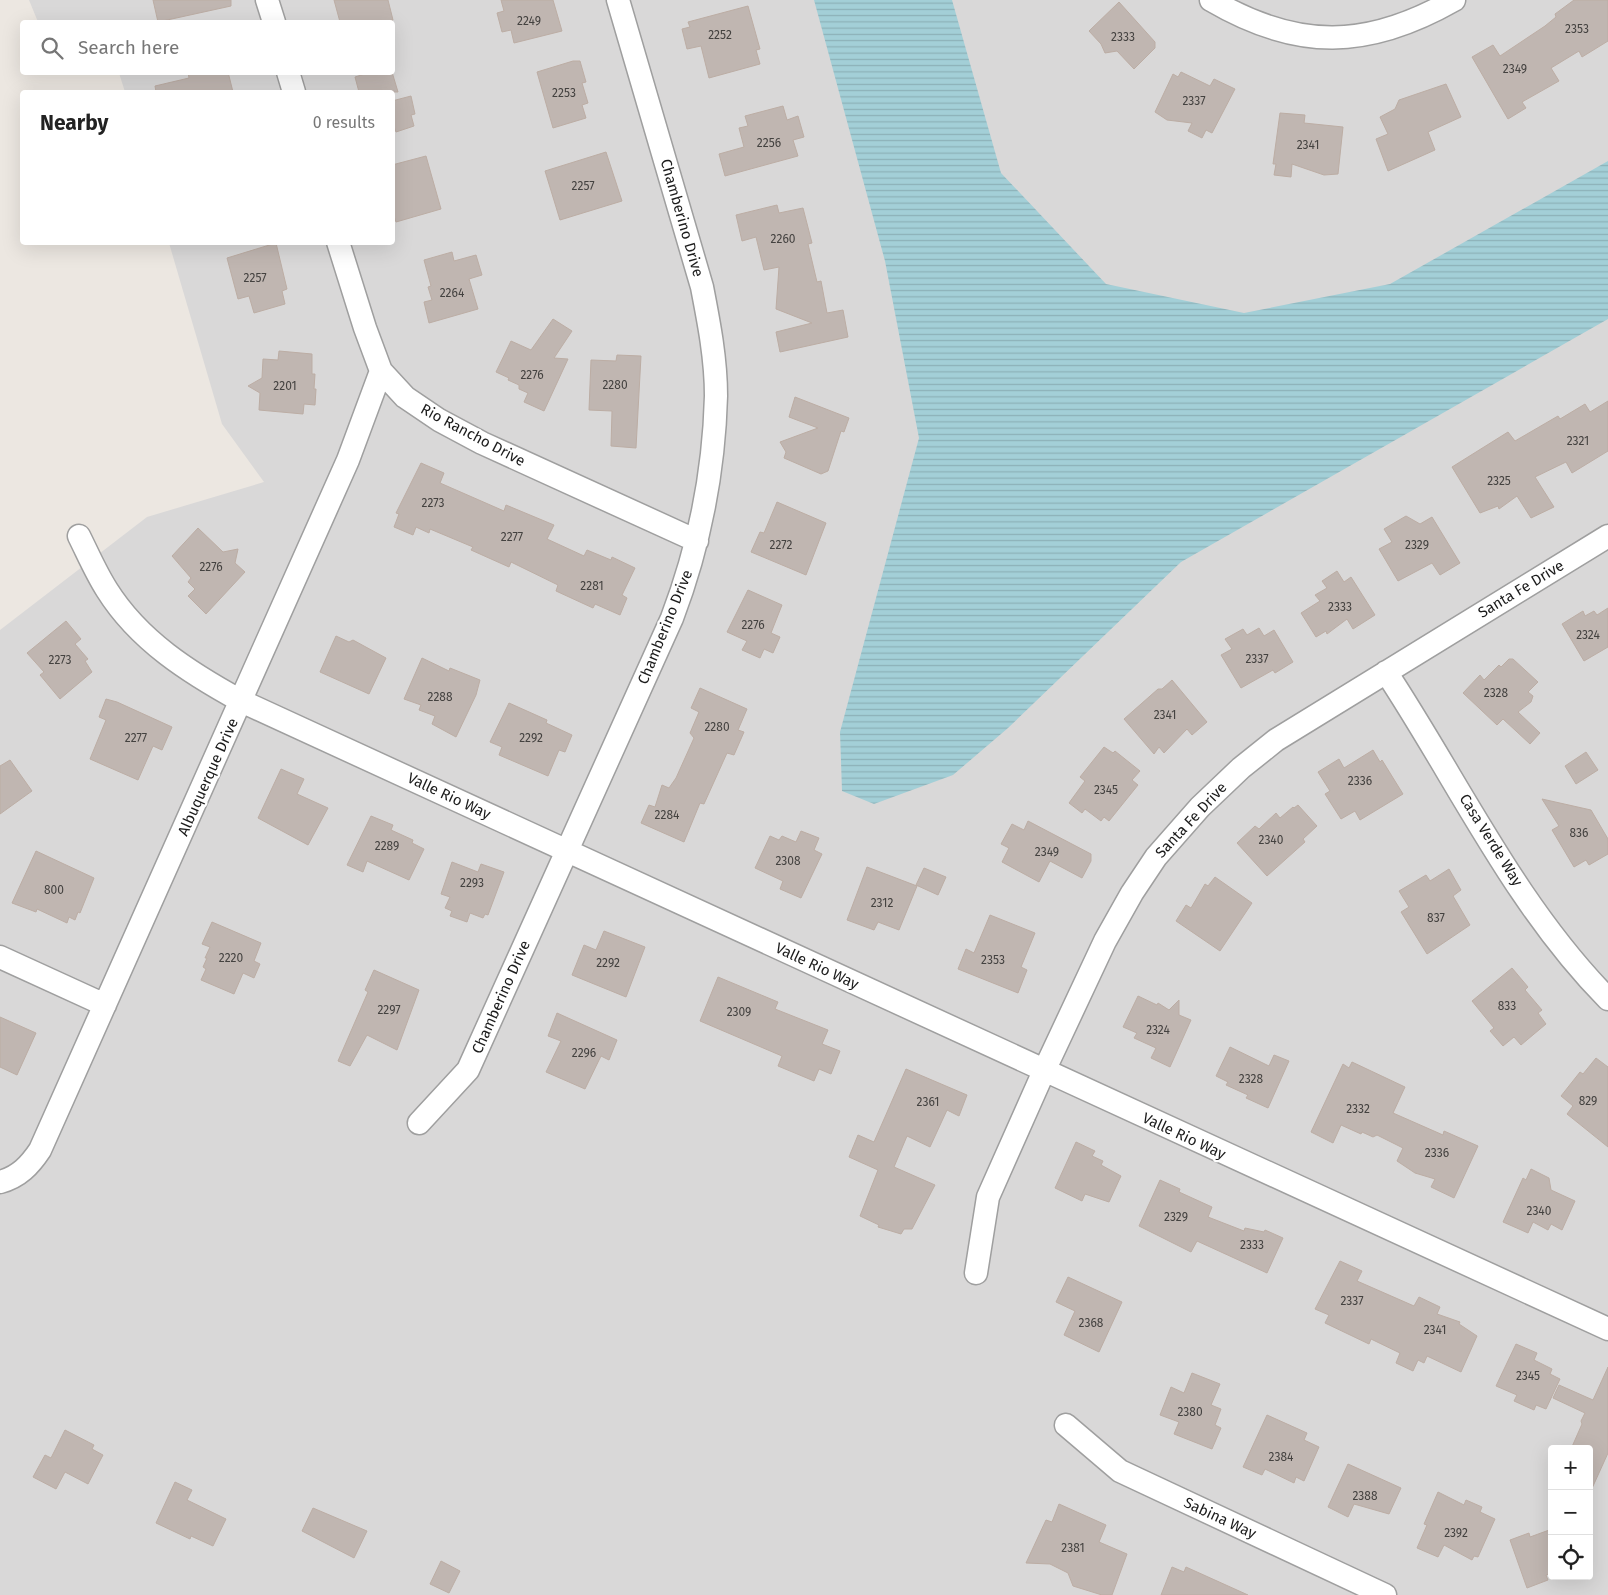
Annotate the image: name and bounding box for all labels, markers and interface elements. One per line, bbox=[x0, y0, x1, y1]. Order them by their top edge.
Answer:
house number: 2249 bbox=[517, 14, 541, 28]
search box bbox=[20, 20, 395, 75]
house number: 2353 bbox=[1565, 22, 1589, 36]
house number: 2252 bbox=[708, 28, 732, 42]
house number: 2333 bbox=[1111, 30, 1135, 44]
icon: search bbox=[38, 34, 66, 62]
text: Search here bbox=[78, 36, 179, 59]
house number: 2349 bbox=[1503, 62, 1527, 76]
house number: 2253 bbox=[552, 86, 576, 100]
house number: 2337 bbox=[1182, 94, 1206, 108]
text: Nearby bbox=[40, 110, 108, 136]
text: 0 results bbox=[313, 113, 375, 132]
house number: 2256 bbox=[757, 136, 781, 150]
house number: 2341 bbox=[1297, 138, 1319, 152]
street label: Chamberino Drive bbox=[657, 157, 707, 279]
house number: 2257 bbox=[572, 179, 594, 193]
house number: 2260 bbox=[771, 232, 796, 246]
house number: 2257 bbox=[244, 271, 266, 285]
house number: 2264 bbox=[440, 286, 465, 300]
house number: 2276 bbox=[520, 368, 544, 382]
house number: 2280 bbox=[602, 378, 628, 392]
house number: 2201 bbox=[273, 379, 297, 393]
street label: Rio Rancho Drive bbox=[418, 400, 528, 470]
house number: 2321 bbox=[1567, 434, 1589, 448]
house number: 2325 bbox=[1487, 474, 1511, 488]
house number: 2273 bbox=[422, 496, 444, 510]
house number: 2277 bbox=[501, 530, 523, 544]
house number: 2272 bbox=[770, 538, 792, 552]
house number: 2329 bbox=[1405, 538, 1429, 552]
street label: Santa Fe Drive bbox=[1475, 556, 1567, 622]
house number: 2276 bbox=[199, 560, 223, 574]
street label: Chamberino Drive bbox=[634, 567, 696, 687]
house number: 2281 bbox=[580, 579, 604, 593]
house number: 2333 bbox=[1328, 600, 1352, 614]
house number: 2276 bbox=[741, 618, 765, 632]
house number: 2324 bbox=[1576, 628, 1600, 642]
house number: 2337 bbox=[1245, 652, 1269, 666]
house number: 2273 bbox=[49, 653, 71, 667]
house number: 2328 bbox=[1484, 686, 1509, 700]
house number: 2288 bbox=[427, 690, 453, 704]
house number: 2341 bbox=[1154, 708, 1176, 722]
street label: Albuquerque Drive bbox=[174, 715, 242, 839]
house number: 2280 bbox=[704, 720, 730, 734]
house number: 2277 bbox=[125, 731, 147, 745]
house number: 2292 bbox=[519, 731, 543, 745]
street label: Valle Rio Way bbox=[404, 769, 494, 823]
house number: 2336 bbox=[1348, 774, 1372, 788]
street label: Santa Fe Drive bbox=[1151, 778, 1231, 862]
house number: 2345 bbox=[1094, 783, 1118, 797]
street label: Casa Verde Way bbox=[1456, 791, 1527, 890]
house number: 2284 bbox=[655, 808, 680, 822]
house number: 836 bbox=[1570, 826, 1589, 840]
house number: 2340 bbox=[1259, 833, 1284, 847]
house number: 2289 bbox=[375, 839, 399, 853]
house number: 2349 bbox=[1035, 845, 1059, 859]
house number: 2308 bbox=[775, 854, 801, 868]
house number: 2293 bbox=[460, 876, 484, 890]
house number: 800 bbox=[44, 883, 64, 897]
house number: 2312 bbox=[871, 896, 893, 910]
house number: 837 bbox=[1427, 911, 1445, 925]
street label: Chamberino Drive bbox=[468, 938, 534, 1056]
street label: Valle Rio Way bbox=[772, 939, 862, 993]
house number: 2220 bbox=[219, 951, 244, 965]
house number: 2353 bbox=[981, 953, 1005, 967]
house number: 2292 bbox=[596, 956, 620, 970]
house number: 833 bbox=[1498, 999, 1516, 1013]
house number: 2297 bbox=[377, 1003, 401, 1017]
house number: 2309 bbox=[727, 1005, 751, 1019]
house number: 2324 bbox=[1146, 1023, 1170, 1037]
house number: 2296 bbox=[572, 1046, 596, 1060]
house number: 2328 bbox=[1239, 1072, 1264, 1086]
house number: 829 bbox=[1579, 1094, 1597, 1108]
house number: 2361 bbox=[917, 1095, 939, 1109]
house number: 2332 bbox=[1346, 1102, 1370, 1116]
street label: Valle Rio Way bbox=[1139, 1109, 1229, 1163]
house number: 2336 bbox=[1425, 1146, 1449, 1160]
house number: 2340 bbox=[1527, 1204, 1552, 1218]
house number: 2329 bbox=[1164, 1210, 1188, 1224]
house number: 2333 bbox=[1240, 1238, 1264, 1252]
house number: 2337 bbox=[1340, 1294, 1364, 1308]
house number: 2368 bbox=[1079, 1316, 1104, 1330]
house number: 2341 bbox=[1424, 1323, 1446, 1337]
house number: 2345 bbox=[1516, 1369, 1540, 1383]
house number: 2380 bbox=[1177, 1405, 1203, 1419]
map controls bbox=[1548, 1445, 1593, 1580]
button: + bbox=[1548, 1445, 1593, 1490]
house number: 2384 bbox=[1269, 1450, 1294, 1464]
house number: 2388 bbox=[1352, 1489, 1378, 1503]
button: − bbox=[1548, 1490, 1593, 1535]
street label: Sabina Way bbox=[1181, 1493, 1260, 1543]
house number: 2392 bbox=[1444, 1526, 1468, 1540]
button: locate bbox=[1548, 1535, 1593, 1580]
house number: 2381 bbox=[1061, 1541, 1085, 1555]

